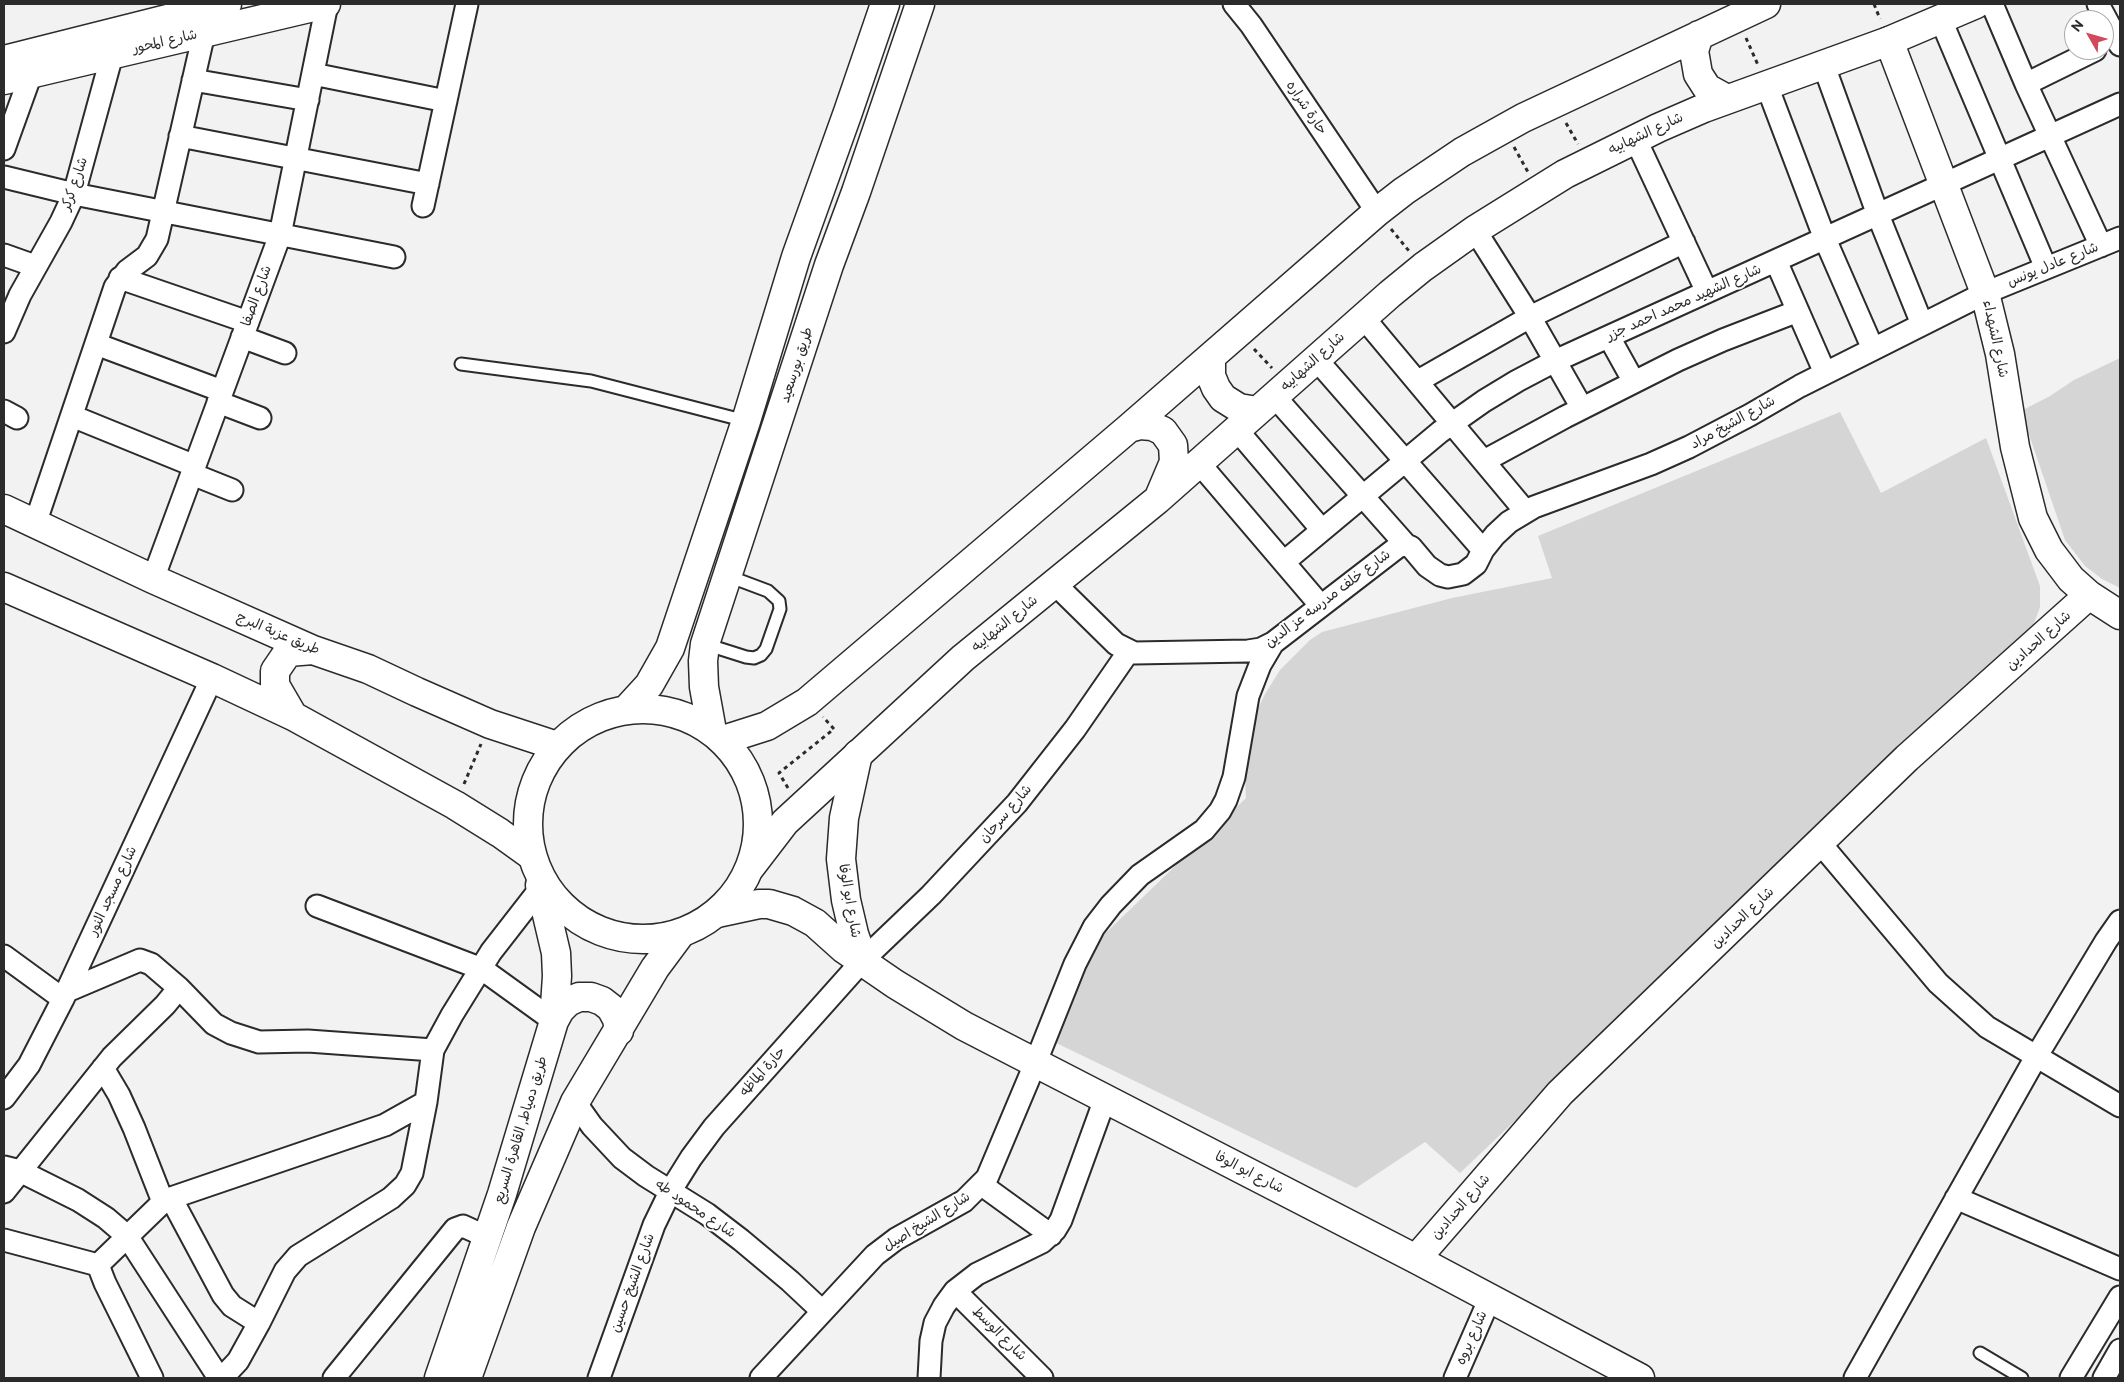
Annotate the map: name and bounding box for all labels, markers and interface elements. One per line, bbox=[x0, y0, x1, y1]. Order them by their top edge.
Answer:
north arrow bbox=[2064, 10, 2114, 60]
text: N bbox=[2068, 17, 2088, 35]
street label: شارع المحور bbox=[131, 26, 199, 58]
street label: حارة شراره bbox=[1282, 78, 1330, 138]
street label: شارع الشهابيه bbox=[1606, 109, 1686, 159]
street label: شارع كركر bbox=[58, 155, 92, 213]
street label: شارع عادل يونس bbox=[2005, 239, 2101, 291]
street label: شارع الشهيد محمد احمد جزر bbox=[1604, 261, 1764, 345]
street label: شارع الصفا bbox=[238, 263, 276, 329]
street label: شارع الشهداء bbox=[1979, 299, 2011, 379]
street label: طريق بورسعيد bbox=[777, 325, 817, 405]
street label: شارع الشهابيه bbox=[1277, 329, 1349, 395]
street label: شارع الشيخ مراد bbox=[1688, 393, 1778, 453]
street label: شارع خلف مدرسه عز الدين bbox=[1262, 546, 1394, 652]
street label: شارع الشهابيه bbox=[968, 592, 1042, 656]
street label: شارع الحدادين bbox=[2003, 608, 2075, 674]
street label: طريق عزبة البرج bbox=[234, 609, 322, 659]
street label: شارع سرحان bbox=[976, 781, 1036, 847]
street label: شارع مسجد النور bbox=[85, 844, 141, 938]
street label: شارع ابو الوفا bbox=[834, 863, 864, 939]
street label: شارع الحدادين bbox=[1708, 884, 1778, 952]
street label: حارة الماظه bbox=[736, 1044, 790, 1100]
street label: طريق دمياط, القاهرة السريع bbox=[491, 1054, 551, 1206]
street label: شارع ابو الوفا bbox=[1212, 1149, 1286, 1197]
street label: شارع الحدادين bbox=[1428, 1171, 1494, 1243]
street label: شارع محمود طه bbox=[651, 1176, 739, 1242]
street label: شارع الشيخ اصيل bbox=[881, 1189, 973, 1255]
street label: شارع الشيخ حسين bbox=[607, 1231, 659, 1335]
street label: شارع الوسط bbox=[968, 1303, 1030, 1365]
street label: شارع بروه bbox=[1453, 1308, 1491, 1368]

